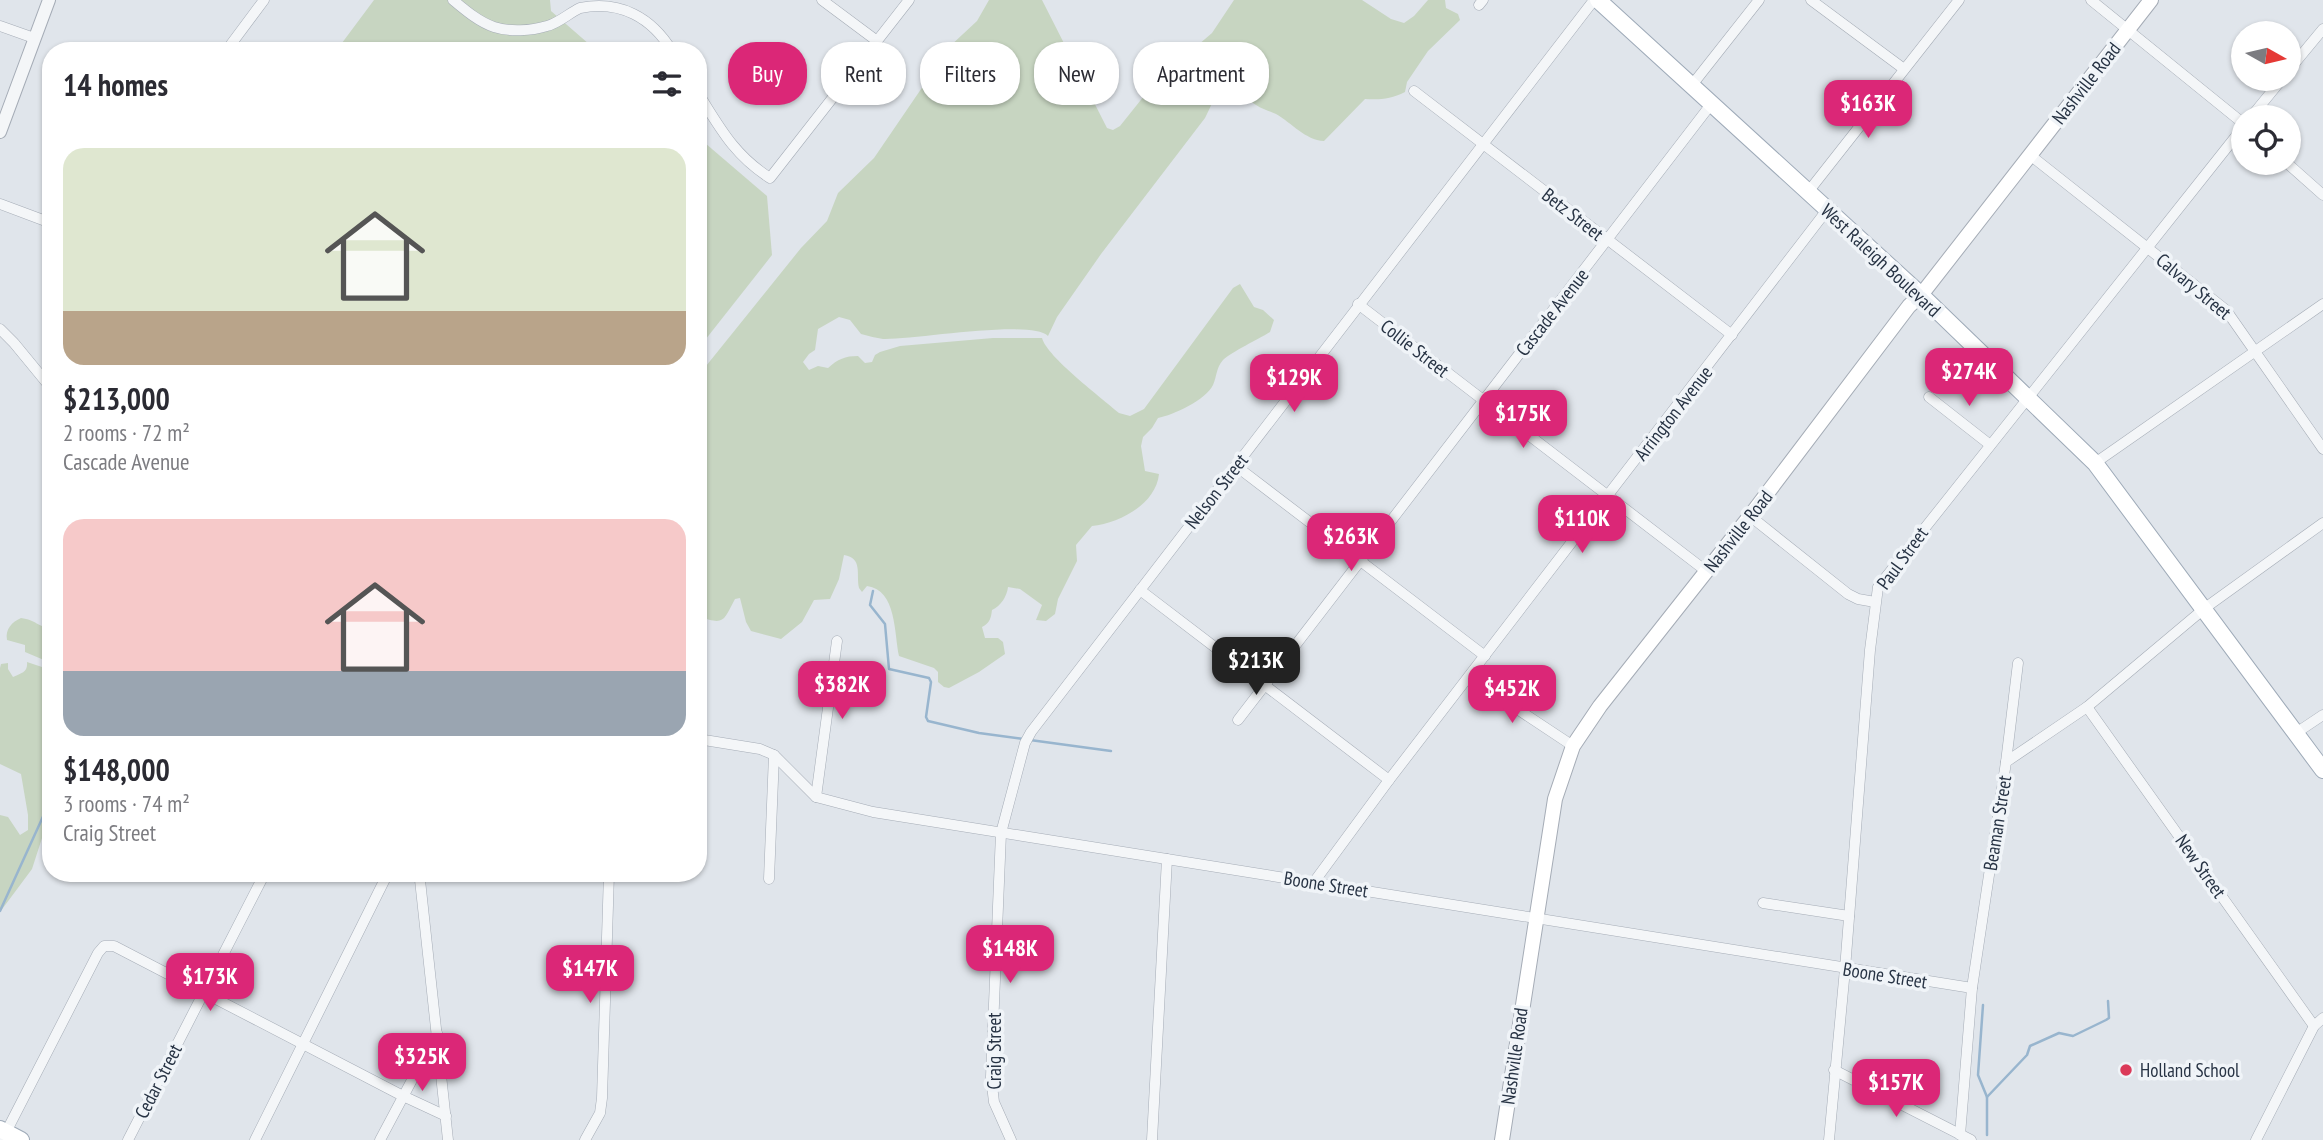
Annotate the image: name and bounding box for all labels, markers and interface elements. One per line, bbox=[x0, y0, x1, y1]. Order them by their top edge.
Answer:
north arrow bbox=[2231, 21, 2301, 91]
map controls bbox=[2231, 21, 2301, 175]
street label: Nashville Road bbox=[2047, 37, 2125, 129]
chip: Buy bbox=[728, 42, 807, 105]
chip: Rent bbox=[821, 42, 906, 105]
chip: Filters bbox=[920, 42, 1020, 105]
chip: New bbox=[1034, 42, 1119, 105]
chip: Apartment bbox=[1133, 42, 1269, 105]
text: 14 homes bbox=[63, 65, 168, 104]
icon: filters bbox=[648, 65, 686, 103]
pin: $163K bbox=[1819, 80, 1917, 140]
text: $163K bbox=[1840, 88, 1896, 117]
button: locate bbox=[2231, 105, 2301, 175]
street label: Betz Street bbox=[1537, 182, 1609, 246]
icon: home bbox=[312, 193, 438, 319]
street label: West Raleigh Boulevard bbox=[1816, 198, 1946, 322]
street label: Calvary Street bbox=[2152, 248, 2237, 325]
street label: Cascade Avenue bbox=[1510, 263, 1594, 361]
street label: Collie Street bbox=[1376, 314, 1455, 383]
pin: $274K bbox=[1920, 348, 2018, 408]
pin: $129K bbox=[1245, 354, 1343, 414]
text: $274K bbox=[1941, 356, 1997, 385]
street label: Arrington Avenue bbox=[1629, 361, 1717, 465]
text: $129K bbox=[1266, 362, 1322, 391]
text: $213,000 bbox=[63, 379, 170, 418]
pin: $175K bbox=[1474, 391, 1572, 450]
text: $175K bbox=[1495, 398, 1551, 427]
text: 2 rooms · 72 m² bbox=[63, 418, 190, 447]
text: Cascade Avenue bbox=[63, 447, 189, 476]
street label: Nelson Street bbox=[1179, 448, 1253, 533]
street label: Nashville Road bbox=[1699, 485, 1777, 577]
pin: $110K bbox=[1533, 496, 1631, 555]
text: $110K bbox=[1554, 503, 1610, 532]
pin: $263K bbox=[1302, 514, 1400, 573]
text: $263K bbox=[1323, 521, 1379, 550]
street label: Paul Street bbox=[1871, 521, 1933, 594]
icon: home bbox=[312, 564, 438, 690]
pin: $213K bbox=[1207, 638, 1305, 697]
text: $213K bbox=[1228, 645, 1284, 674]
pin: $382K bbox=[793, 662, 891, 721]
pin: $452K bbox=[1463, 666, 1561, 725]
text: $382K bbox=[814, 669, 870, 698]
text: $452K bbox=[1484, 673, 1540, 702]
text: $148,000 bbox=[63, 750, 170, 789]
street label: Beaman Street bbox=[1978, 773, 2016, 872]
text: 3 rooms · 74 m² bbox=[63, 789, 190, 818]
text: Craig Street bbox=[63, 818, 156, 847]
street label: New Street bbox=[2170, 830, 2232, 903]
street label: Boone Street bbox=[1282, 866, 1371, 903]
pin: $148K bbox=[961, 926, 1059, 985]
text: $148K bbox=[982, 933, 1038, 962]
pin: $147K bbox=[541, 946, 639, 1005]
text: $147K bbox=[562, 953, 618, 982]
pin: $173K bbox=[161, 954, 259, 1013]
street label: Boone Street bbox=[1841, 957, 1930, 994]
text: $173K bbox=[182, 961, 238, 990]
street label: Nashville Road bbox=[1495, 1006, 1533, 1106]
street label: Craig Street bbox=[982, 1012, 1006, 1089]
pin: $325K bbox=[373, 1034, 471, 1093]
street label: Cedar Street bbox=[129, 1039, 187, 1122]
text: $325K bbox=[394, 1041, 450, 1070]
place label: Holland School bbox=[2140, 1058, 2240, 1082]
pin: $157K bbox=[1847, 1060, 1945, 1119]
marker: Holland School bbox=[2118, 1062, 2134, 1078]
text: $157K bbox=[1868, 1067, 1924, 1096]

